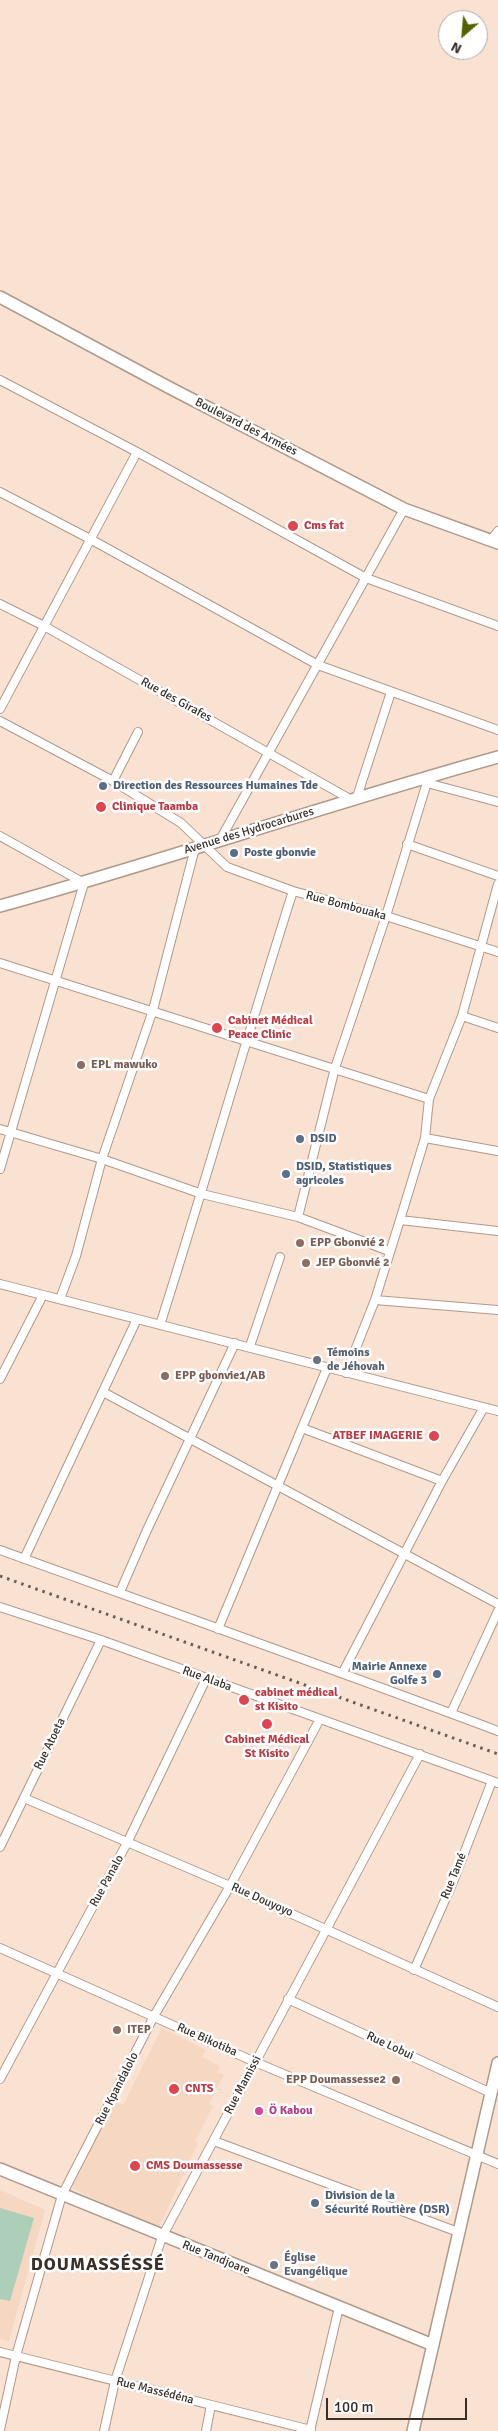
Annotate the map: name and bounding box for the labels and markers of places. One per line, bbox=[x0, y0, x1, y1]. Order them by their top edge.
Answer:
marker: Cms fat bbox=[286, 519, 300, 533]
place label: Cms fat bbox=[304, 519, 344, 533]
place label: Direction des Ressources Humaines Tde bbox=[113, 779, 318, 793]
marker: Direction des Ressources Humaines Tde bbox=[97, 780, 109, 792]
marker: Clinique Taamba bbox=[94, 800, 108, 814]
place label: Clinique Taamba bbox=[112, 800, 198, 814]
place label: Poste gbonvie bbox=[244, 846, 316, 860]
marker: Poste gbonvie bbox=[228, 847, 240, 859]
place label: Cabinet Médical Peace Clinic bbox=[228, 1014, 313, 1042]
marker: Cabinet Médical Peace Clinic bbox=[210, 1021, 224, 1035]
place label: EPL mawuko bbox=[91, 1058, 158, 1072]
marker: EPL mawuko bbox=[75, 1059, 87, 1071]
place label: DSID bbox=[310, 1132, 336, 1146]
marker: DSID bbox=[294, 1133, 306, 1145]
place label: DSID, Statistiques agricoles bbox=[296, 1160, 391, 1188]
marker: DSID, Statistiques agricoles bbox=[280, 1168, 292, 1180]
place label: EPP Gbonvié 2 bbox=[310, 1236, 385, 1250]
marker: EPP Gbonvié 2 bbox=[294, 1237, 306, 1249]
place label: JEP Gbonvié 2 bbox=[316, 1256, 389, 1270]
marker: JEP Gbonvié 2 bbox=[300, 1257, 312, 1269]
place label: Témoins de Jéhovah bbox=[327, 1346, 385, 1374]
marker: Témoins de Jéhovah bbox=[311, 1354, 323, 1366]
place label: EPP gbonvie1/AB bbox=[175, 1369, 265, 1383]
marker: EPP gbonvie1/AB bbox=[159, 1370, 171, 1382]
place label: ATBEF IMAGERIE bbox=[333, 1429, 423, 1443]
marker: ATBEF IMAGERIE bbox=[427, 1429, 441, 1443]
place label: Mairie Annexe Golfe 3 bbox=[352, 1660, 427, 1688]
marker: Mairie Annexe Golfe 3 bbox=[431, 1668, 443, 1680]
place label: cabinet médical st Kisito bbox=[255, 1686, 338, 1714]
marker: cabinet médical st Kisito bbox=[237, 1693, 251, 1707]
marker: Cabinet Médical St Kisito bbox=[260, 1717, 274, 1731]
place label: Cabinet Médical St Kisito bbox=[225, 1733, 309, 1761]
place label: ITEP bbox=[127, 2023, 151, 2037]
marker: ITEP bbox=[111, 2024, 123, 2036]
place label: EPP Doumassesse2 bbox=[286, 2073, 386, 2087]
marker: EPP Doumassesse2 bbox=[390, 2074, 402, 2086]
marker: CNTS bbox=[167, 2082, 181, 2096]
place label: CNTS bbox=[185, 2082, 213, 2096]
place label: Ö Kabou bbox=[269, 2104, 313, 2118]
marker: Ö Kabou bbox=[253, 2105, 265, 2117]
marker: CMS Doumassesse bbox=[128, 2159, 142, 2173]
place label: CMS Doumassesse bbox=[146, 2159, 243, 2173]
place label: Division de la Sécurité Routière (DSR) bbox=[325, 2189, 450, 2217]
marker: Division de la Sécurité Routière (DSR) bbox=[309, 2197, 321, 2209]
place label: Église Evangélique bbox=[284, 2251, 348, 2279]
marker: Église Evangélique bbox=[268, 2259, 280, 2271]

